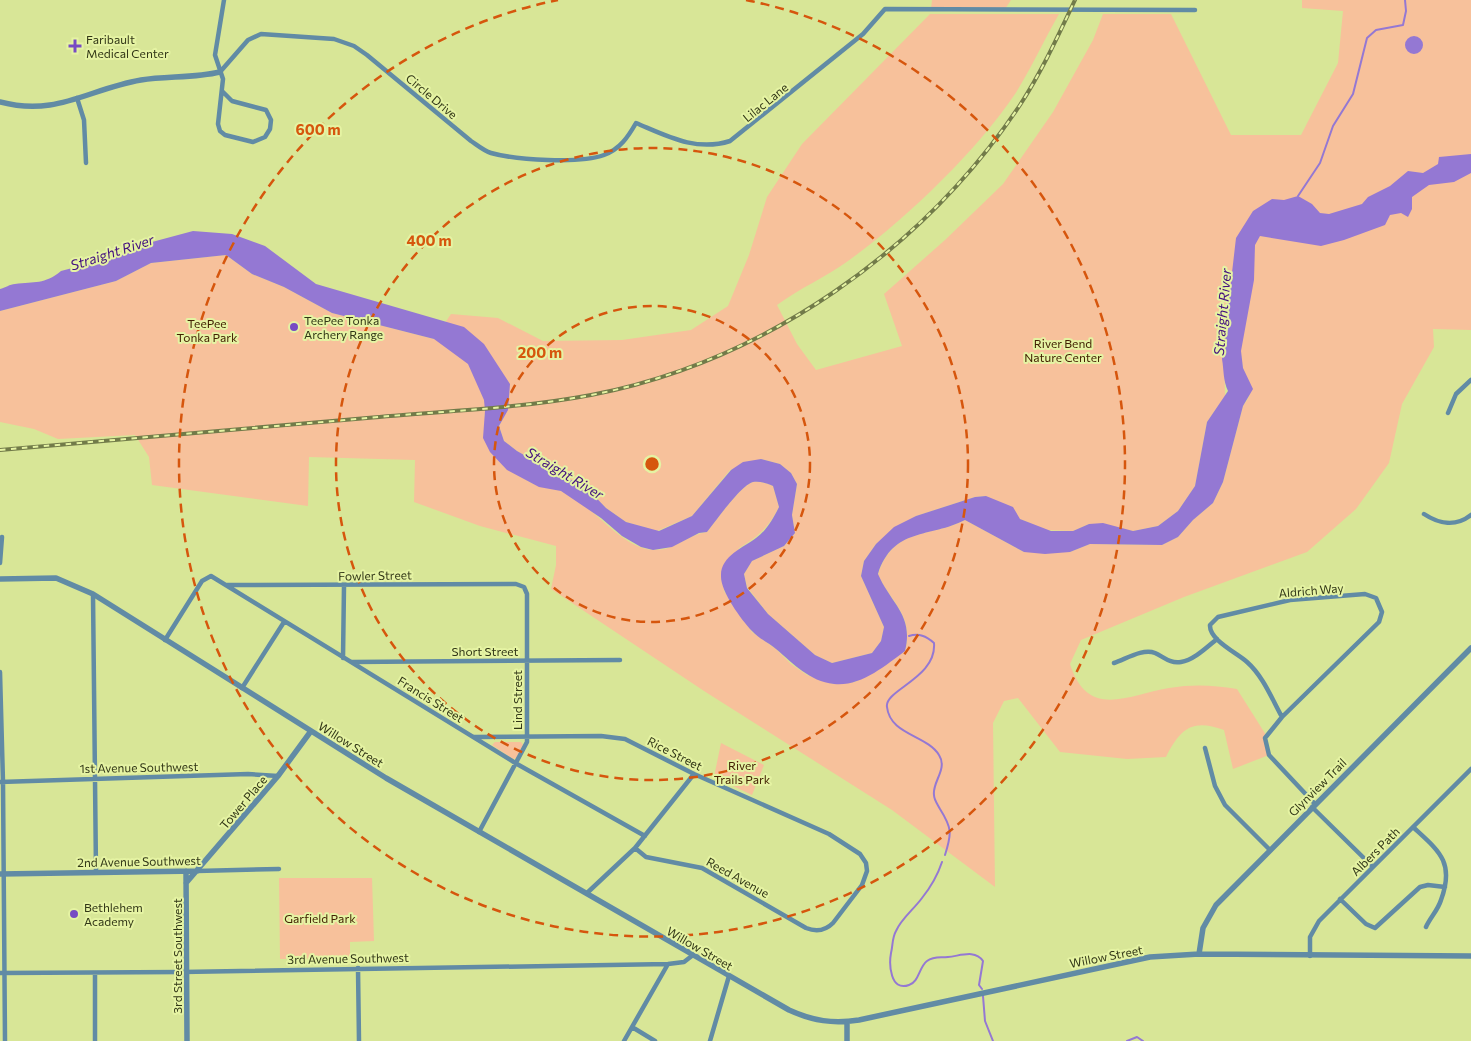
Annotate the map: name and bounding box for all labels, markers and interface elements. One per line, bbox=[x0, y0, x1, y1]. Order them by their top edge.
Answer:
place label: Faribault Medical Center bbox=[86, 32, 169, 60]
marker: Faribault Medical Center bbox=[68, 39, 82, 53]
street label: Circle Drive bbox=[404, 71, 460, 121]
street label: Lilac Lane bbox=[740, 80, 790, 124]
text: 600 m bbox=[295, 120, 341, 138]
water label: Straight River bbox=[68, 230, 156, 274]
text: 400 m bbox=[406, 231, 452, 249]
water label: Straight River bbox=[1210, 267, 1234, 356]
place label: TeePee Tonka Archery Range bbox=[304, 313, 383, 341]
park label: TeePee Tonka Park bbox=[177, 316, 238, 344]
marker: TeePee Tonka Archery Range bbox=[288, 321, 300, 333]
park label: River Bend Nature Center bbox=[1024, 336, 1102, 364]
text: 200 m bbox=[518, 343, 562, 361]
water label: Straight River bbox=[523, 443, 607, 503]
centre of rings bbox=[643, 455, 661, 473]
street label: Fowler Street bbox=[338, 567, 412, 583]
street label: Aldrich Way bbox=[1278, 580, 1344, 600]
street label: Short Street bbox=[451, 644, 519, 658]
street label: Lind Street bbox=[510, 670, 524, 730]
street label: Francis Street bbox=[395, 673, 467, 725]
street label: Willow Street bbox=[316, 718, 386, 770]
street label: Rice Street bbox=[645, 733, 705, 773]
street label: Glynview Trail bbox=[1285, 755, 1349, 819]
park label: River Trails Park bbox=[714, 758, 771, 786]
street label: 1st Avenue Southwest bbox=[80, 759, 199, 775]
street label: Tower Place bbox=[217, 772, 269, 832]
street label: Albers Path bbox=[1348, 824, 1402, 878]
street label: 2nd Avenue Southwest bbox=[77, 853, 201, 869]
street label: Reed Avenue bbox=[704, 854, 772, 900]
street label: 3rd Street Southwest bbox=[170, 898, 184, 1014]
place label: Bethlehem Academy bbox=[84, 900, 143, 928]
marker: Bethlehem Academy bbox=[68, 908, 80, 920]
park label: Garfield Park bbox=[284, 911, 356, 925]
street label: Willow Street bbox=[664, 923, 736, 973]
street label: Willow Street bbox=[1068, 942, 1144, 970]
street label: 3rd Avenue Southwest bbox=[287, 950, 409, 966]

